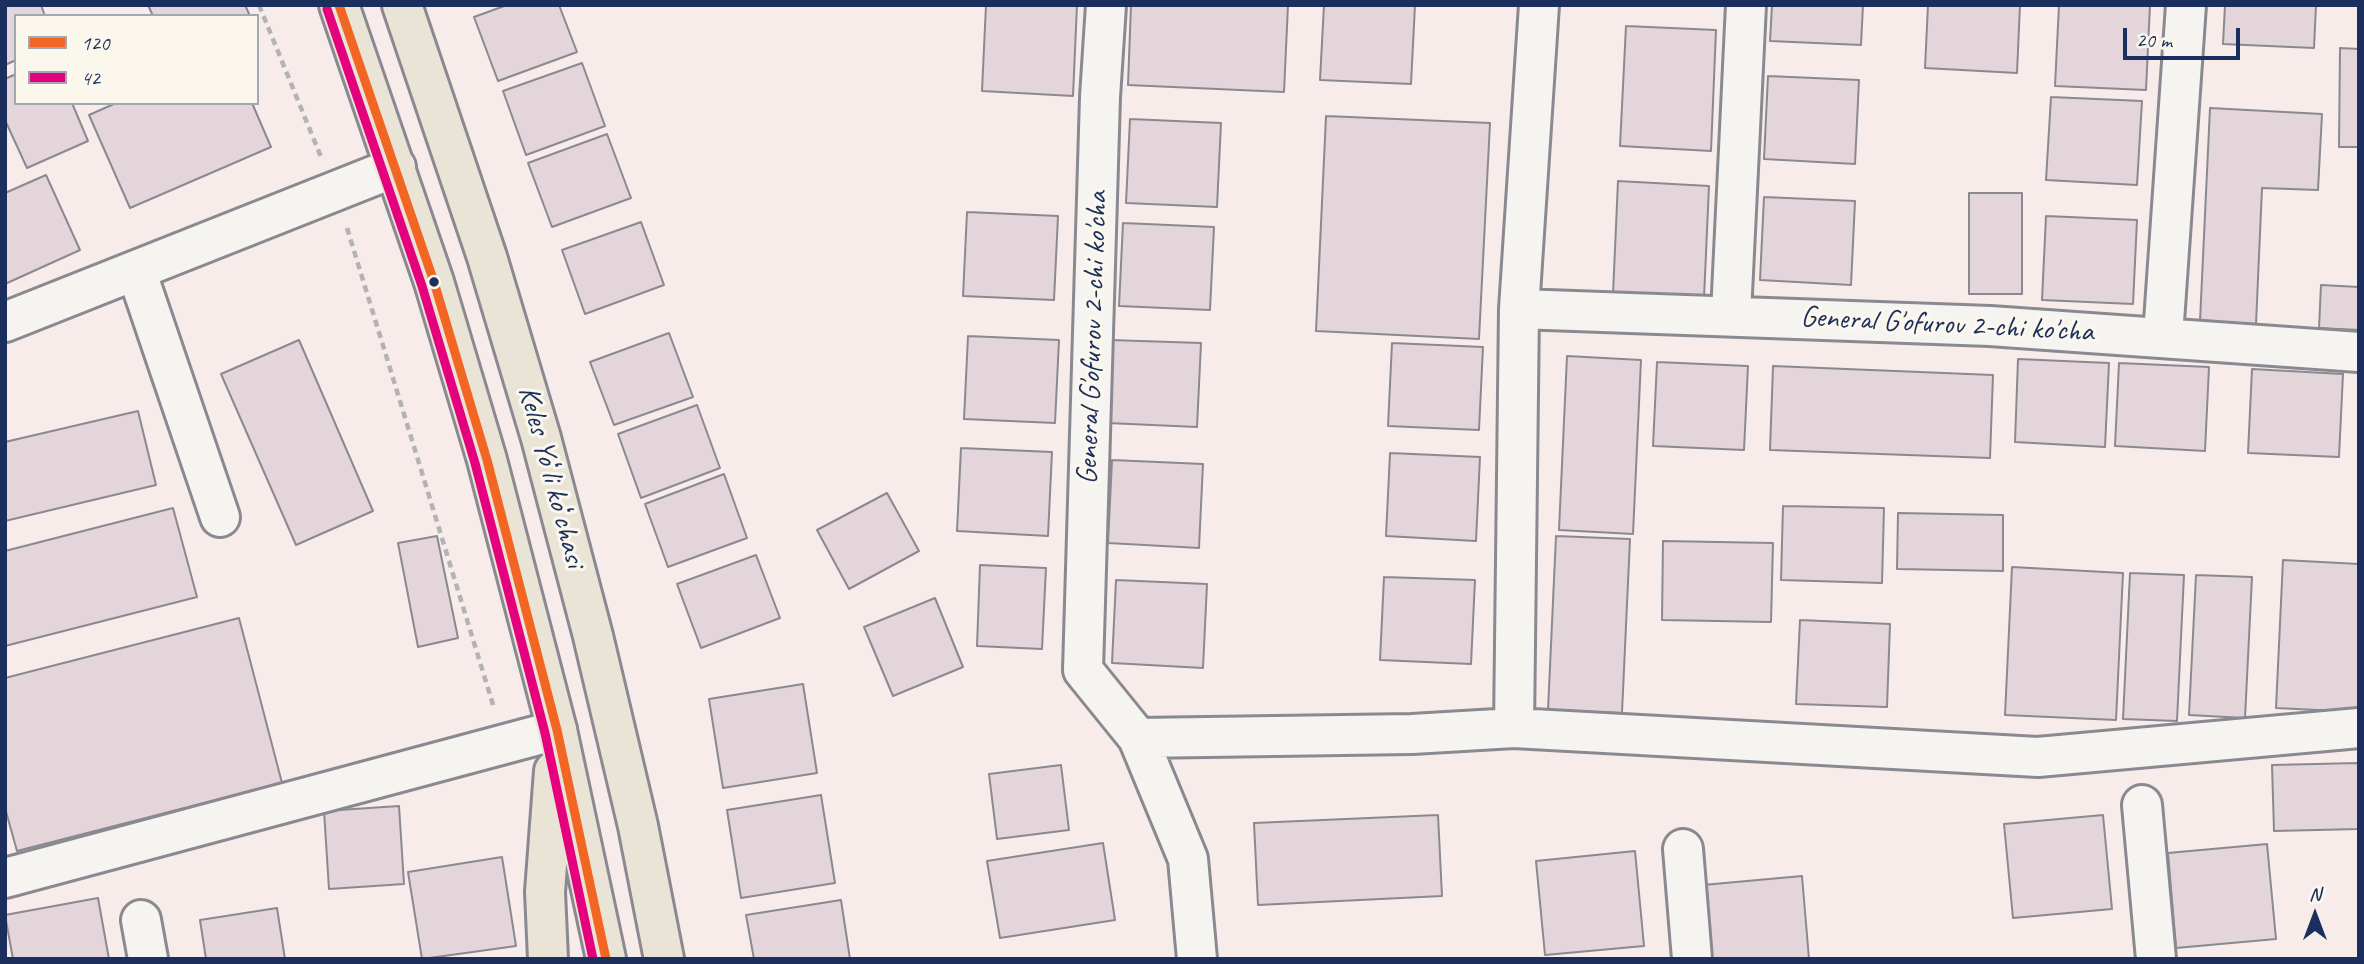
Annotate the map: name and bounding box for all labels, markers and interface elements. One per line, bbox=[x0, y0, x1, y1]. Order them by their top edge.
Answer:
legend bbox=[14, 14, 259, 105]
scale bar bbox=[2126, 14, 2243, 58]
text: 20 m bbox=[2136, 27, 2172, 53]
text: 120 bbox=[81, 30, 109, 56]
text: 42 bbox=[81, 65, 100, 91]
street label: General G'ofurov 2-chi ko'cha bbox=[1070, 191, 1116, 485]
unlabelled marker bbox=[427, 275, 441, 289]
street label: General G'ofurov 2-chi ko'cha bbox=[1800, 299, 2094, 351]
street label: Keles Yoʻli koʻchasi bbox=[509, 382, 593, 572]
north arrow bbox=[2280, 880, 2350, 950]
text: N bbox=[2309, 882, 2321, 906]

